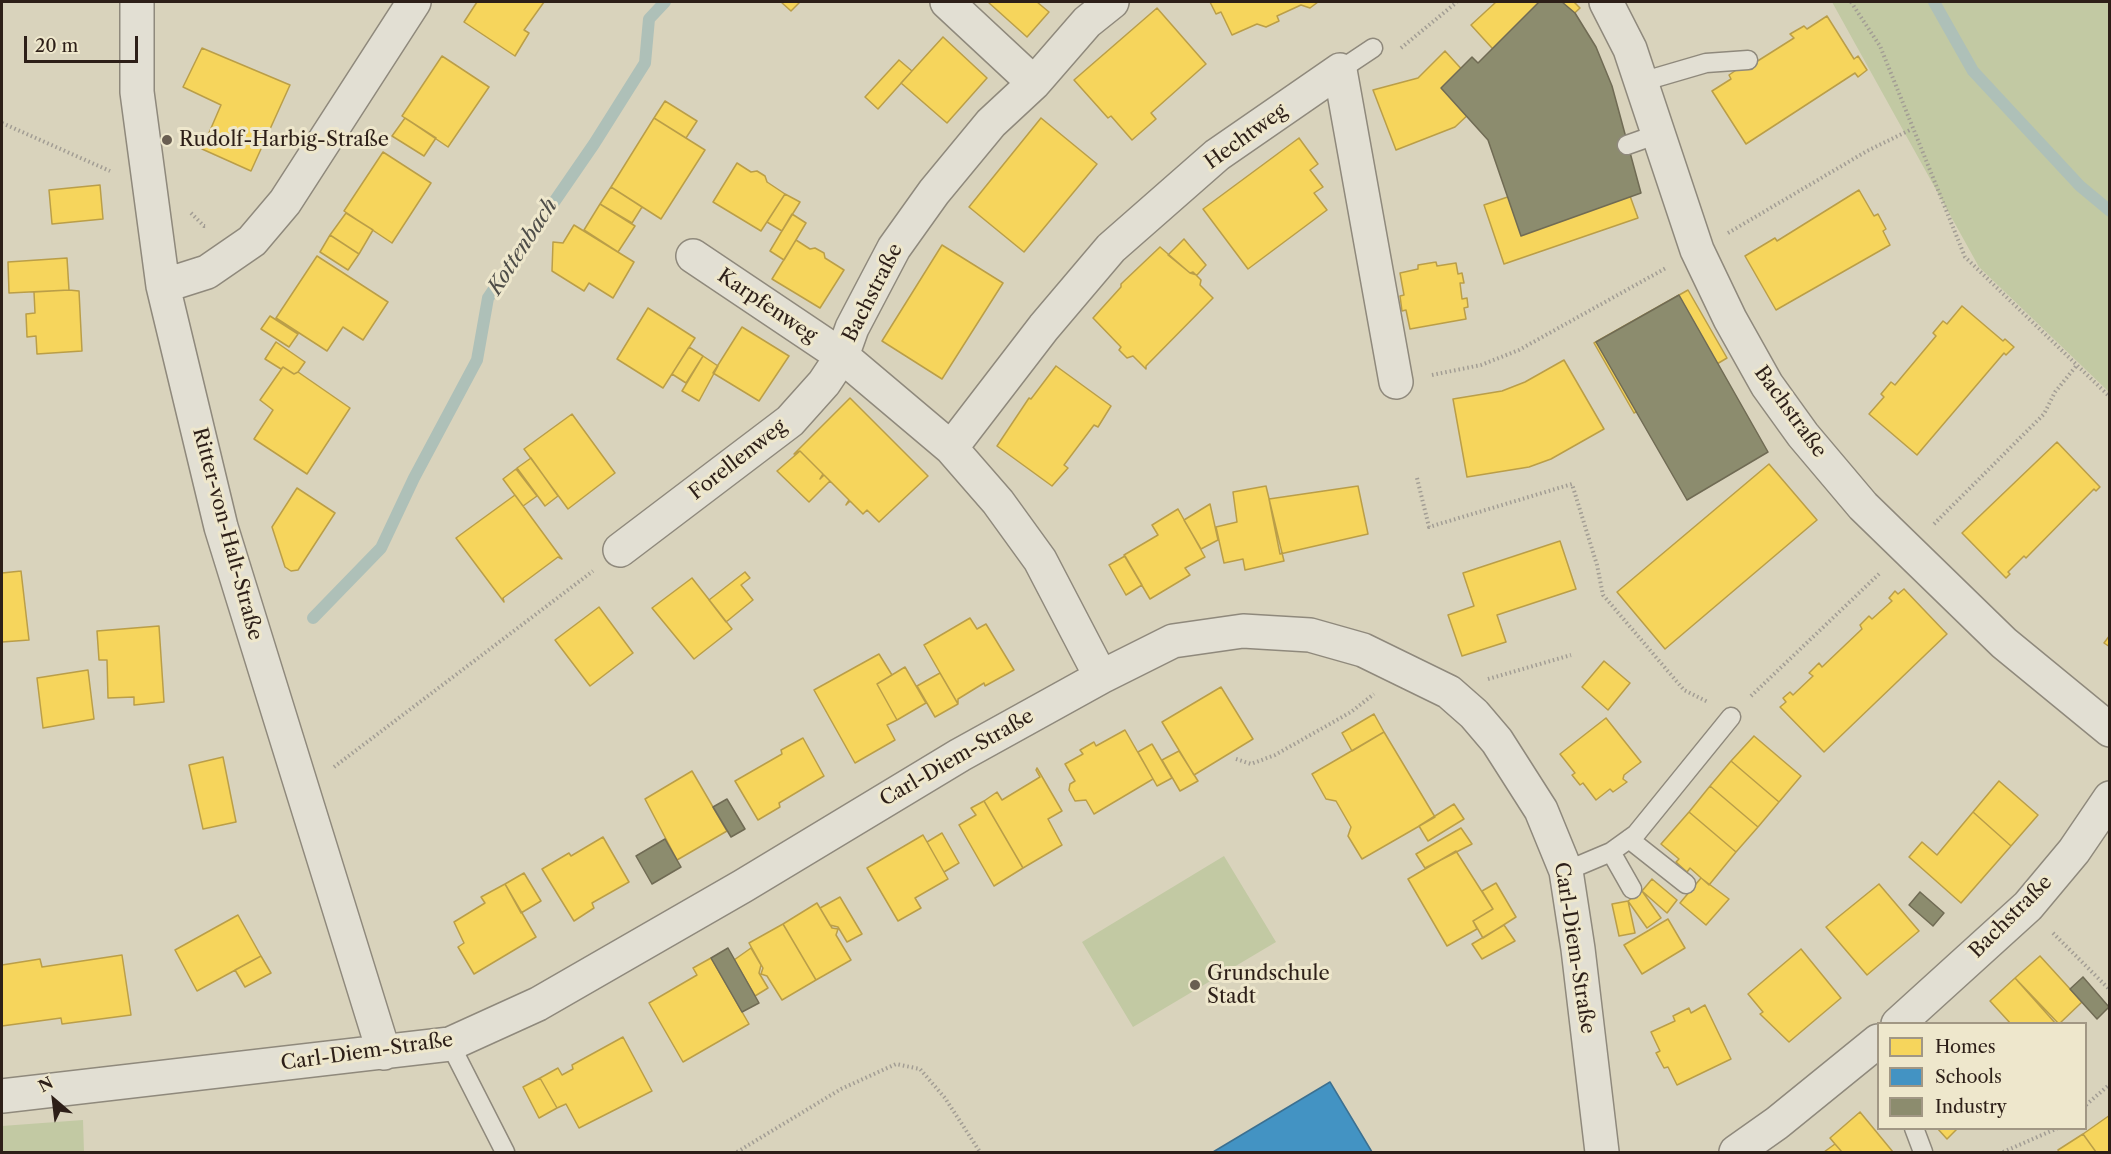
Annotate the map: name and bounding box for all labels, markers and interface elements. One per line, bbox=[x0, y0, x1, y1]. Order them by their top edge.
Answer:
scale bar bbox=[27, 24, 141, 62]
text: 20 m bbox=[35, 35, 78, 57]
street label: Hechtweg bbox=[1200, 99, 1292, 175]
place label: Rudolf-Harbig-Straße bbox=[179, 128, 389, 152]
marker: Rudolf-Harbig-Straße bbox=[160, 133, 174, 147]
water label: Kottenbach bbox=[483, 194, 563, 300]
street label: Bachstraße bbox=[838, 240, 908, 346]
street label: Karpfenweg bbox=[713, 264, 821, 348]
street label: Bachstraße bbox=[1749, 362, 1831, 462]
street label: Forellenweg bbox=[685, 415, 791, 505]
street label: Ritter-von-Halt-Straße bbox=[187, 425, 267, 643]
street label: Carl-Diem-Straße bbox=[876, 704, 1038, 812]
street label: Carl-Diem-Straße bbox=[1549, 860, 1599, 1036]
street label: Bachstraße bbox=[1965, 871, 2057, 963]
place label: Grundschule Stadt bbox=[1207, 962, 1330, 1009]
marker: Grundschule Stadt bbox=[1188, 978, 1202, 992]
legend bbox=[1877, 1022, 2087, 1130]
street label: Carl-Diem-Straße bbox=[279, 1028, 455, 1076]
text: Homes bbox=[1935, 1036, 1996, 1058]
text: Schools bbox=[1935, 1066, 2002, 1088]
north arrow bbox=[24, 1070, 84, 1130]
text: N bbox=[35, 1072, 56, 1096]
text: Industry bbox=[1935, 1096, 2007, 1118]

